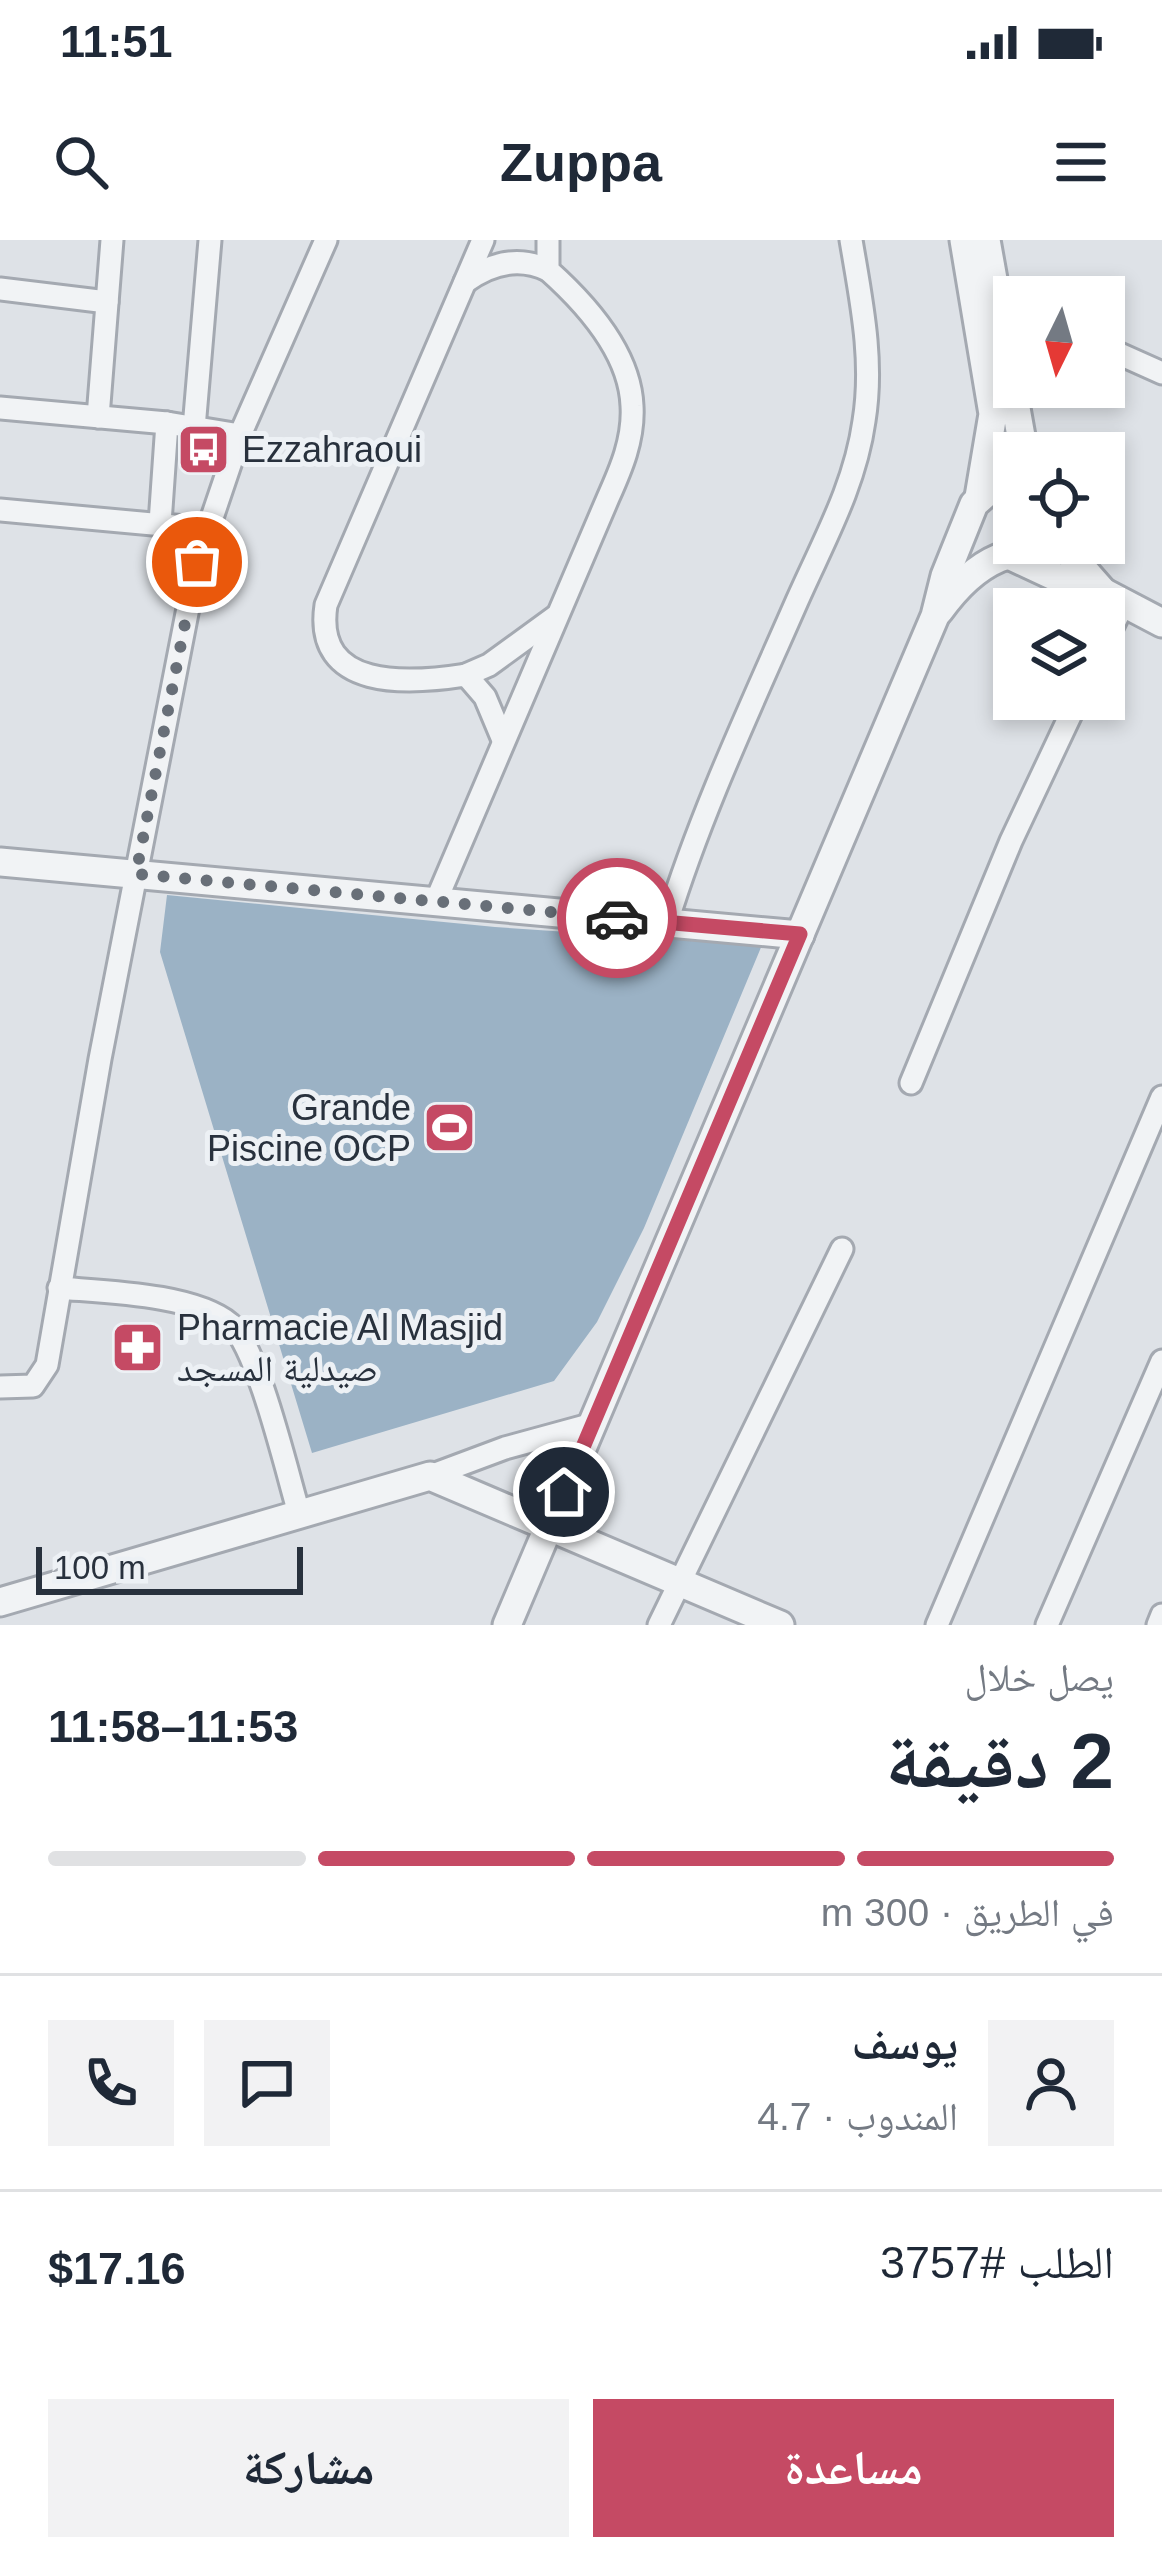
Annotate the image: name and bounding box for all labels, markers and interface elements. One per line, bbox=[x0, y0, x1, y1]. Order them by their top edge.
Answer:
text: 11:51 bbox=[60, 16, 173, 67]
icon: search bbox=[48, 129, 114, 195]
icon: menu bbox=[1048, 129, 1114, 195]
text: Zuppa bbox=[500, 132, 662, 192]
north arrow bbox=[993, 276, 1125, 408]
map controls bbox=[993, 276, 1125, 720]
bus stop icon: Ezzahraoui bbox=[175, 421, 231, 477]
place label: Ezzahraoui bbox=[242, 429, 422, 470]
button: locate bbox=[993, 432, 1125, 564]
pin bbox=[146, 511, 248, 613]
icon: bag bbox=[164, 529, 230, 595]
button: layers bbox=[993, 588, 1125, 720]
courier bbox=[557, 858, 677, 978]
icon: car bbox=[584, 885, 650, 951]
place label: Grande Piscine OCP bbox=[207, 1087, 411, 1169]
sports icon: Grande Piscine OCP bbox=[422, 1100, 478, 1156]
place label: Pharmacie Al Masjid صيدلية المسجد bbox=[177, 1307, 503, 1389]
pharmacy icon: Pharmacie Al Masjid صيدلية المسجد bbox=[110, 1320, 166, 1376]
pin bbox=[513, 1441, 615, 1543]
icon: home bbox=[531, 1459, 597, 1525]
scale bar bbox=[36, 1541, 303, 1594]
text: 100 m bbox=[54, 1549, 146, 1586]
text: يصل خلال bbox=[965, 1656, 1114, 1699]
text: 11:53–11:58 bbox=[48, 1701, 298, 1752]
text: 2 دقيقة bbox=[885, 1717, 1114, 1805]
text: في الطريق · 300 m bbox=[821, 1891, 1114, 1934]
text: يوسف bbox=[852, 2018, 958, 2069]
button: phone bbox=[48, 2020, 174, 2146]
button: chat bbox=[204, 2020, 330, 2146]
button: person bbox=[988, 2020, 1114, 2146]
text: المندوب · 4.7 bbox=[757, 2095, 958, 2138]
text: الطلب #3757 bbox=[880, 2237, 1114, 2288]
text: $17.16 bbox=[48, 2243, 186, 2294]
button: مشاركة bbox=[48, 2399, 569, 2537]
button: مساعدة bbox=[593, 2399, 1114, 2537]

